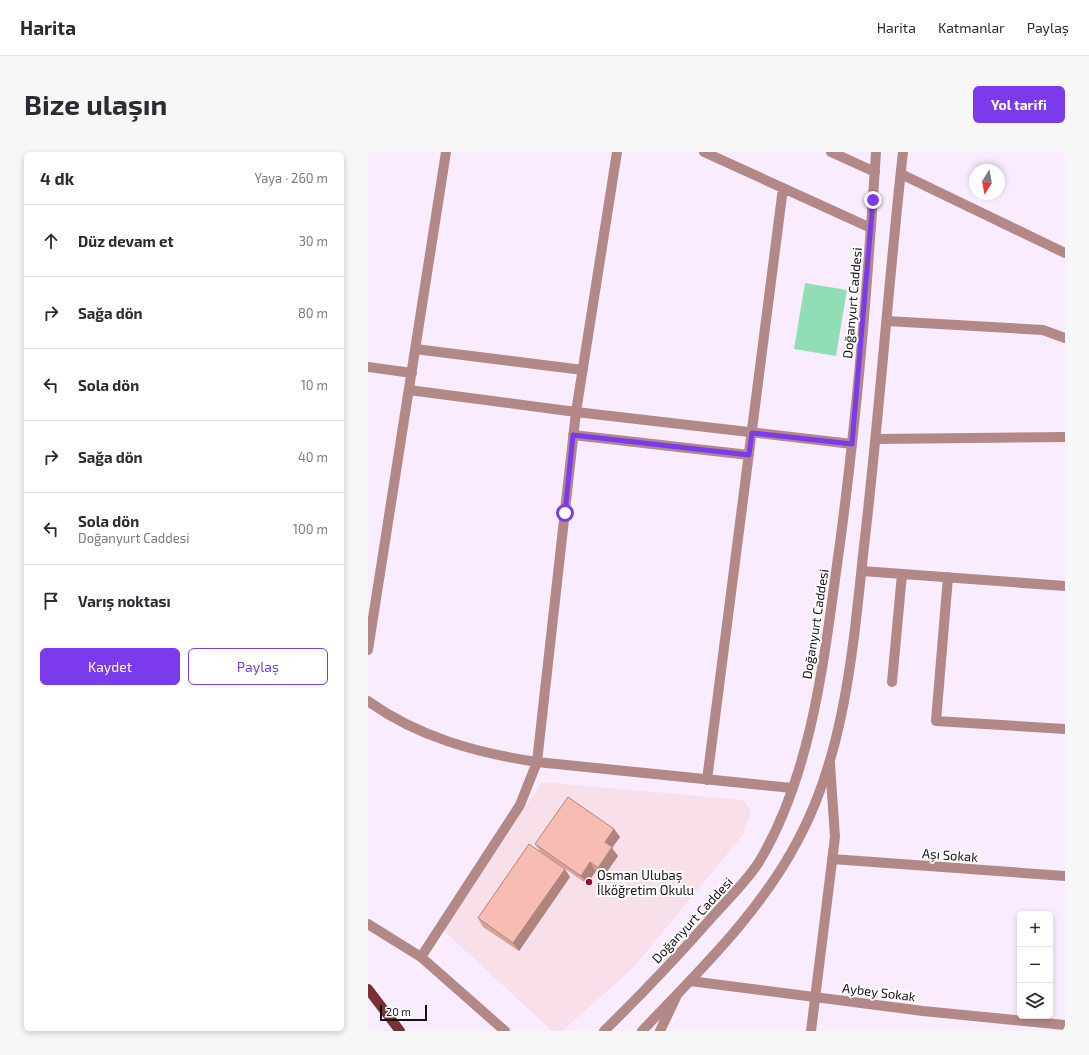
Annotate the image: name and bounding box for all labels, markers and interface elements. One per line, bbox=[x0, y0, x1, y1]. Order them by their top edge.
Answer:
text: Harita bbox=[20, 16, 76, 39]
text: Harita bbox=[877, 19, 916, 36]
text: Katmanlar bbox=[938, 19, 1005, 36]
text: Paylaş bbox=[1027, 19, 1069, 36]
button: Yol tarifi bbox=[973, 86, 1065, 123]
text: Bize ulaşın bbox=[24, 87, 167, 121]
north arrow bbox=[969, 164, 1005, 200]
text: 4 dk bbox=[40, 168, 74, 188]
text: Yaya · 260 m bbox=[255, 170, 328, 186]
route end bbox=[864, 191, 882, 209]
icon: ahead bbox=[40, 230, 62, 252]
text: Düz devam et bbox=[78, 232, 174, 250]
text: 30 m bbox=[299, 233, 328, 249]
street label: Doğanyurt Caddesi bbox=[839, 247, 865, 359]
icon: right bbox=[40, 302, 62, 324]
text: Sağa dön bbox=[78, 304, 143, 322]
text: 80 m bbox=[298, 305, 328, 321]
icon: left bbox=[40, 374, 62, 396]
text: Sola dön bbox=[78, 376, 139, 394]
text: 10 m bbox=[301, 377, 328, 393]
icon: right bbox=[40, 446, 62, 468]
text: Sağa dön bbox=[78, 448, 143, 466]
text: 40 m bbox=[298, 449, 328, 465]
route start bbox=[556, 504, 574, 522]
text: Sola dön bbox=[78, 512, 139, 530]
icon: left bbox=[40, 518, 62, 540]
text: 100 m bbox=[293, 521, 328, 537]
text: Doğanyurt Caddesi bbox=[78, 530, 190, 546]
street label: Doğanyurt Caddesi bbox=[798, 568, 832, 680]
icon: arrive bbox=[40, 590, 62, 612]
text: Varış noktası bbox=[78, 592, 171, 610]
button: Kaydet bbox=[40, 648, 180, 685]
button: Paylaş bbox=[188, 648, 328, 685]
street label: Aşı Sokak bbox=[922, 845, 979, 866]
place label: Osman Ulubaş İlköğretim Okulu bbox=[597, 867, 694, 898]
street label: Doğanyurt Caddesi bbox=[648, 874, 736, 966]
marker: Osman Ulubaş İlköğretim Okulu bbox=[584, 877, 594, 887]
map controls bbox=[1017, 911, 1053, 1019]
button: + bbox=[1017, 911, 1053, 947]
button: − bbox=[1017, 947, 1053, 983]
street label: Aybey Sokak bbox=[841, 980, 917, 1004]
button: layers bbox=[1017, 983, 1053, 1019]
scale bar bbox=[380, 1003, 427, 1022]
text: 20 m bbox=[386, 1005, 411, 1018]

